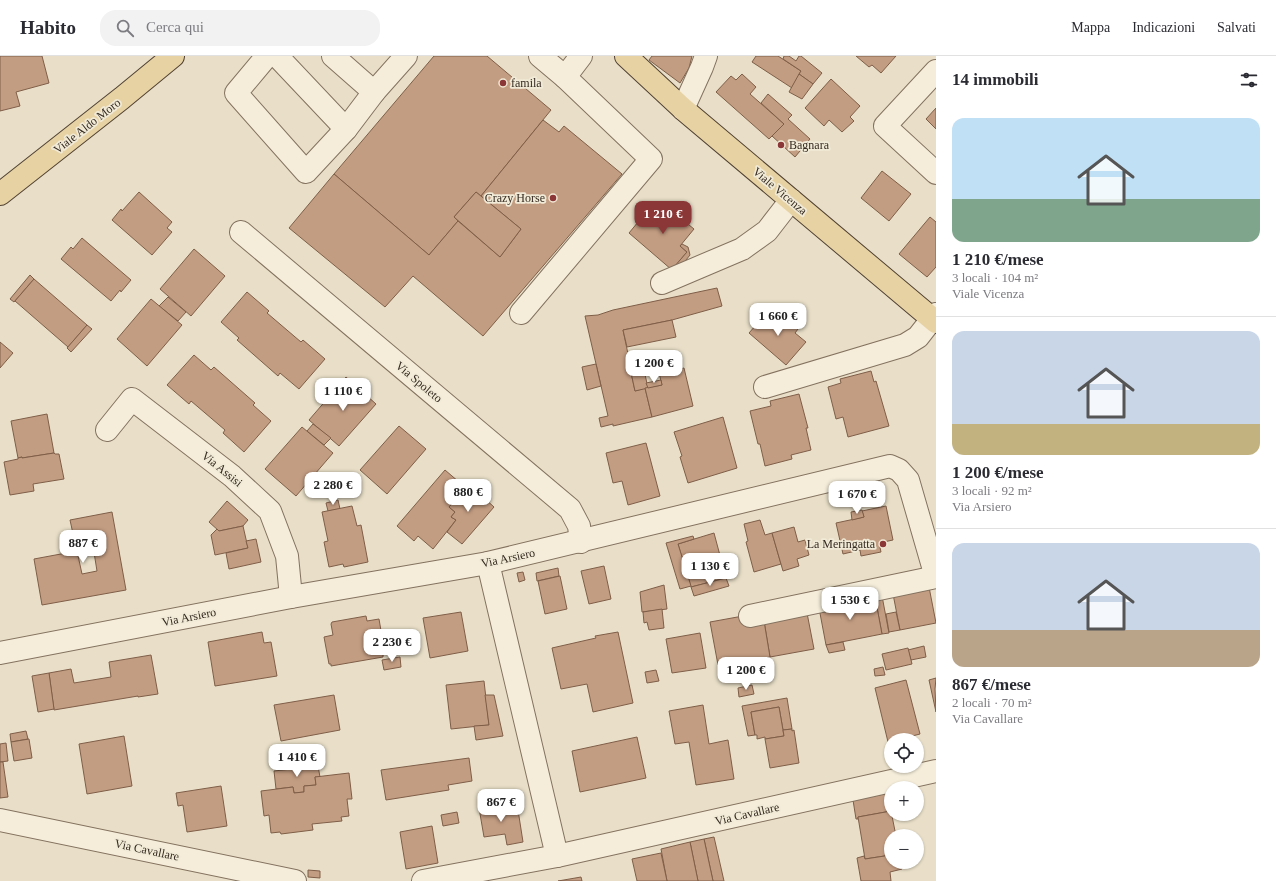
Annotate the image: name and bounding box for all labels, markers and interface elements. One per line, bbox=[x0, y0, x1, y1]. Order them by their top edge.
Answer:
search box bbox=[100, 10, 380, 46]
text: Habito bbox=[20, 17, 76, 38]
icon: search bbox=[114, 17, 136, 39]
text: Cerca qui bbox=[146, 19, 204, 35]
text: Mappa bbox=[1071, 20, 1110, 35]
text: Indicazioni bbox=[1132, 20, 1195, 35]
text: Salvati bbox=[1217, 20, 1256, 35]
icon: filters bbox=[1238, 69, 1260, 91]
text: 14 immobili bbox=[952, 70, 1038, 89]
place label: famila bbox=[511, 76, 542, 90]
marker: famila bbox=[498, 78, 508, 88]
street label: Viale Aldo Moro bbox=[51, 95, 123, 157]
place label: Bagnara bbox=[789, 138, 830, 152]
marker: Bagnara bbox=[776, 140, 786, 150]
icon: home bbox=[1070, 144, 1142, 216]
street label: Viale Vicenza bbox=[750, 164, 811, 218]
place label: Crazy Horse bbox=[485, 191, 545, 205]
marker: Crazy Horse bbox=[548, 193, 558, 203]
pin: 1 210 € bbox=[626, 201, 700, 235]
text: 1 210 € bbox=[644, 206, 683, 221]
text: 1 210 €/mese bbox=[952, 250, 1044, 269]
text: 3 locali · 104 m² bbox=[952, 270, 1038, 285]
text: Viale Vicenza bbox=[952, 286, 1024, 301]
pin: 1 660 € bbox=[741, 303, 815, 337]
text: 1 660 € bbox=[759, 308, 798, 323]
pin: 1 200 € bbox=[617, 350, 691, 384]
text: 1 200 € bbox=[635, 355, 674, 370]
icon: home bbox=[1070, 357, 1142, 429]
street label: Via Spoleto bbox=[393, 359, 445, 405]
pin: 1 110 € bbox=[306, 378, 380, 412]
text: 1 110 € bbox=[324, 383, 362, 398]
street label: Via Assisi bbox=[199, 448, 246, 490]
text: 1 200 €/mese bbox=[952, 463, 1044, 482]
pin: 2 280 € bbox=[296, 472, 370, 506]
text: 2 280 € bbox=[314, 477, 353, 492]
pin: 880 € bbox=[440, 479, 496, 513]
pin: 1 670 € bbox=[820, 481, 894, 515]
text: 3 locali · 92 m² bbox=[952, 483, 1032, 498]
text: 880 € bbox=[453, 484, 483, 499]
text: 1 670 € bbox=[838, 486, 877, 501]
text: Via Arsiero bbox=[952, 499, 1012, 514]
pin: 887 € bbox=[55, 530, 111, 564]
text: 887 € bbox=[68, 535, 98, 550]
place label: La Meringatta bbox=[807, 537, 876, 551]
marker: La Meringatta bbox=[878, 539, 888, 549]
street label: Via Arsiero bbox=[480, 545, 536, 571]
pin: 1 130 € bbox=[673, 553, 747, 587]
text: 1 130 € bbox=[691, 558, 730, 573]
icon: home bbox=[1070, 569, 1142, 641]
pin: 1 530 € bbox=[813, 587, 887, 621]
text: 1 530 € bbox=[831, 592, 870, 607]
street label: Via Arsiero bbox=[161, 605, 217, 629]
pin: 2 230 € bbox=[355, 629, 429, 663]
text: 2 230 € bbox=[373, 634, 412, 649]
pin: 1 200 € bbox=[709, 657, 783, 691]
text: 1 200 € bbox=[727, 662, 766, 677]
text: 867 €/mese bbox=[952, 675, 1031, 694]
text: 2 locali · 70 m² bbox=[952, 695, 1032, 710]
text: Via Cavallare bbox=[952, 711, 1023, 726]
map controls bbox=[884, 733, 924, 869]
button: locate bbox=[884, 733, 924, 773]
pin: 1 410 € bbox=[260, 744, 334, 778]
text: 1 410 € bbox=[278, 749, 317, 764]
button: + bbox=[884, 781, 924, 821]
pin: 867 € bbox=[473, 789, 529, 823]
text: 867 € bbox=[486, 794, 516, 809]
street label: Via Cavallare bbox=[713, 800, 781, 828]
button: − bbox=[884, 829, 924, 869]
street label: Via Cavallare bbox=[113, 836, 181, 864]

